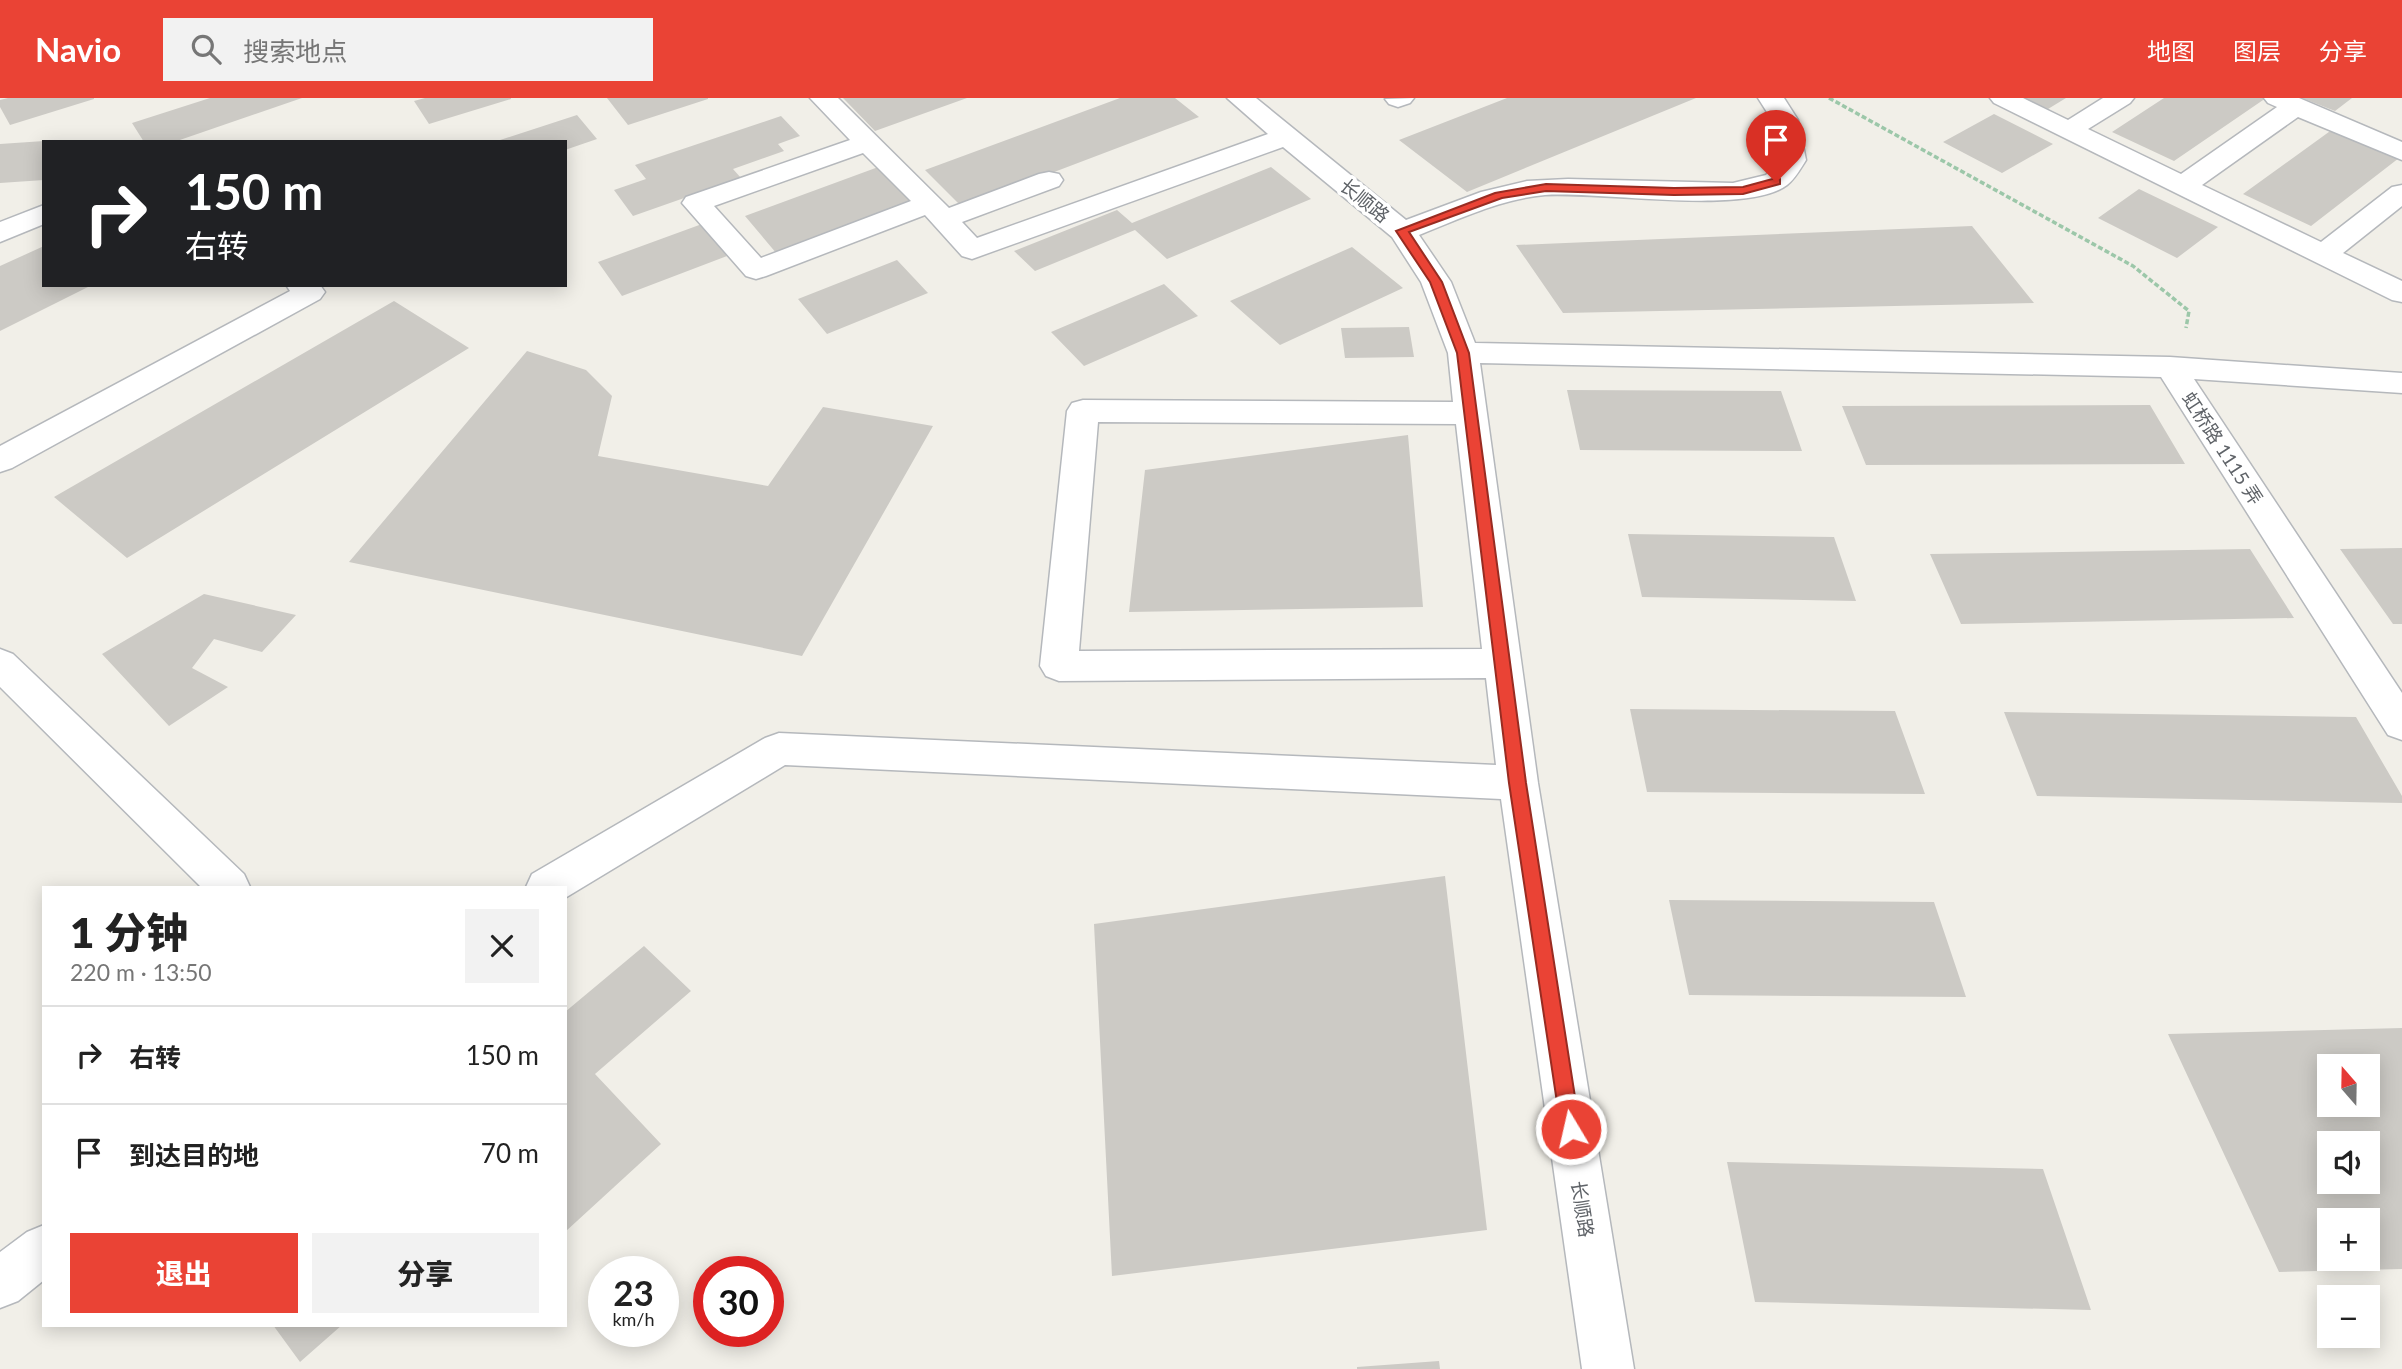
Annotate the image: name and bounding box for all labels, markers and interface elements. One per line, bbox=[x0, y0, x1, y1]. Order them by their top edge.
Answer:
search box bbox=[163, 18, 653, 81]
text: Navio bbox=[35, 29, 121, 69]
icon: search bbox=[187, 30, 225, 68]
text: 搜索地点 bbox=[243, 35, 347, 67]
text: 地图 bbox=[2147, 36, 2195, 65]
text: 图层 bbox=[2233, 36, 2281, 65]
text: 分享 bbox=[2319, 36, 2367, 65]
pin bbox=[1746, 110, 1806, 182]
icon: arrive bbox=[1757, 121, 1795, 159]
text: 150 m bbox=[185, 162, 323, 220]
icon: right bbox=[70, 168, 161, 259]
street label: 长顺路 bbox=[1336, 173, 1394, 227]
text: 右转 bbox=[185, 226, 249, 265]
street label: 虹桥路 1115 弄 bbox=[2178, 387, 2268, 509]
text: 1 分钟 bbox=[70, 907, 188, 957]
button: close bbox=[465, 909, 539, 983]
text: 220 m · 13:50 bbox=[70, 958, 212, 986]
icon: right bbox=[70, 1036, 108, 1074]
text: 150 m bbox=[466, 1039, 539, 1071]
text: 右转 bbox=[129, 1041, 181, 1073]
north arrow bbox=[2317, 1054, 2380, 1116]
map controls bbox=[2317, 1054, 2380, 1348]
position arrow bbox=[1534, 1092, 1608, 1166]
button: sound bbox=[2317, 1131, 2380, 1194]
icon: arrive bbox=[70, 1134, 108, 1172]
text: 70 m bbox=[481, 1137, 539, 1169]
text: 到达目的地 bbox=[129, 1139, 259, 1171]
street label: 长顺路 bbox=[1567, 1179, 1599, 1239]
button: + bbox=[2317, 1208, 2380, 1271]
button: 退出 bbox=[70, 1233, 298, 1313]
button: 分享 bbox=[312, 1233, 539, 1313]
speed limit sign: 30 bbox=[693, 1256, 784, 1347]
text: 23 bbox=[613, 1271, 654, 1313]
button: − bbox=[2317, 1285, 2380, 1348]
text: km/h bbox=[612, 1308, 655, 1330]

